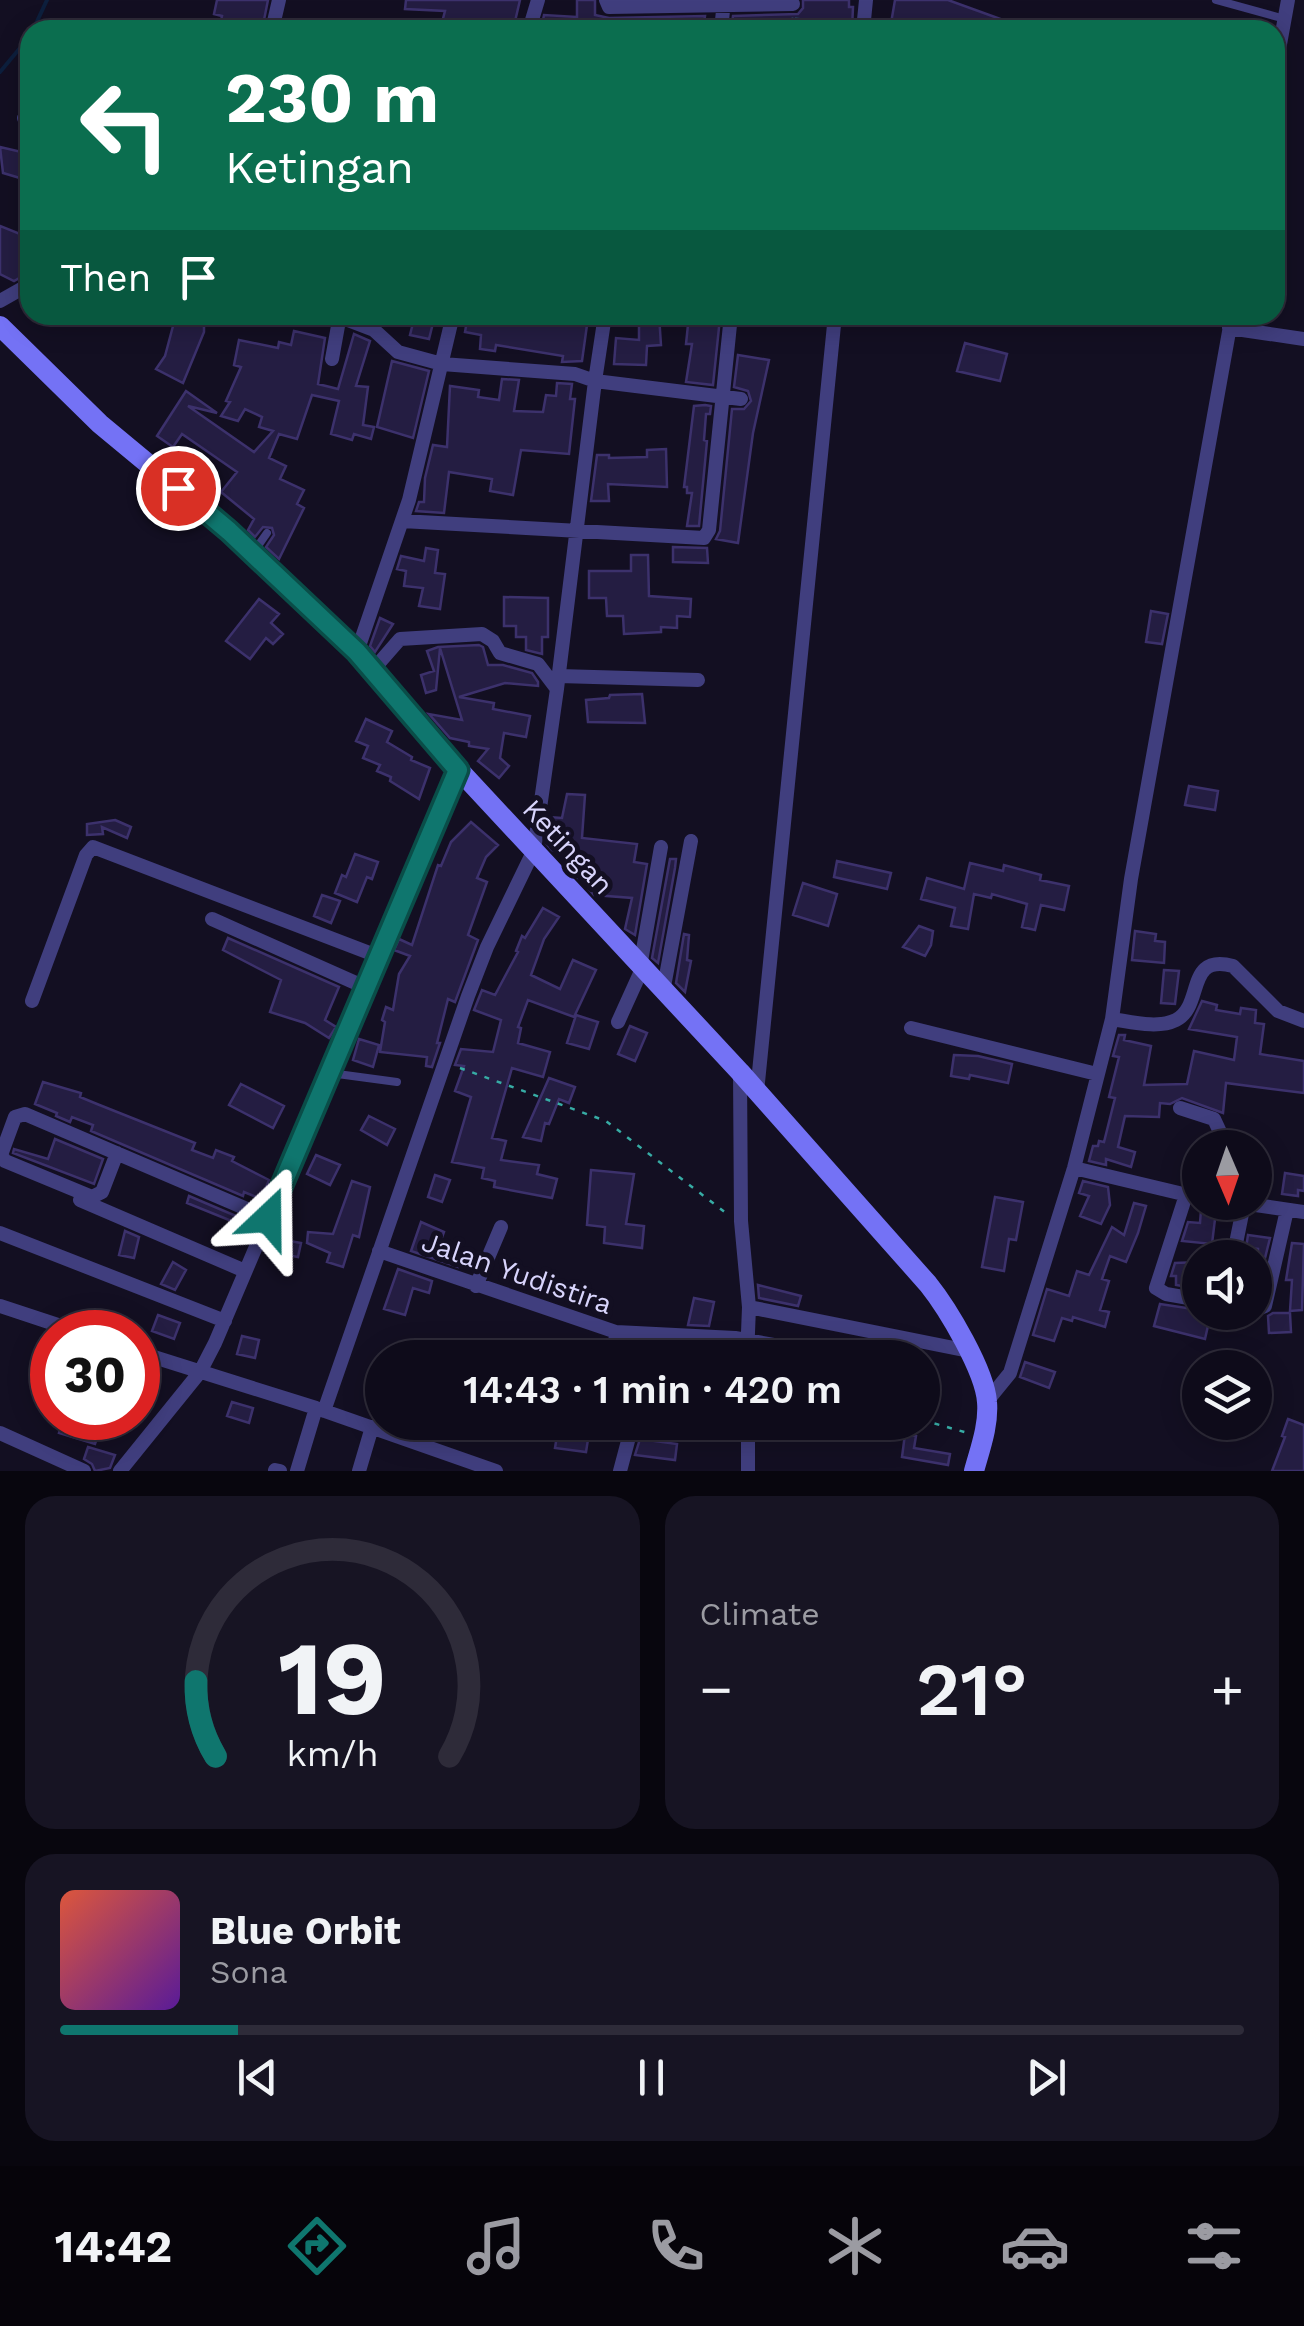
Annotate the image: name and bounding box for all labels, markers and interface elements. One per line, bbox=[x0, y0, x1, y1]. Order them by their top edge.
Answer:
text: 230 m bbox=[225, 57, 439, 139]
icon: left bbox=[60, 60, 190, 190]
text: Ketingan bbox=[225, 141, 414, 194]
icon: arrive bbox=[171, 250, 226, 305]
text: Then bbox=[60, 256, 151, 300]
pin bbox=[136, 446, 221, 531]
icon: arrive bbox=[151, 461, 206, 516]
street label: Ketingan bbox=[516, 793, 620, 901]
north arrow bbox=[1182, 1130, 1272, 1220]
map controls bbox=[1182, 1130, 1272, 1440]
position arrow bbox=[216, 1166, 320, 1270]
street label: Jalan Yudistira bbox=[418, 1225, 617, 1321]
button: sound bbox=[1182, 1240, 1272, 1330]
speed limit sign: 30 bbox=[30, 1310, 160, 1440]
button: layers bbox=[1182, 1350, 1272, 1440]
text: 14:43 · 1 min · 420 m bbox=[463, 1368, 842, 1412]
text: Climate bbox=[700, 1595, 820, 1633]
text: 19 bbox=[278, 1617, 387, 1739]
text: 21° bbox=[916, 1645, 1028, 1733]
text: − bbox=[700, 1657, 733, 1721]
text: + bbox=[1211, 1657, 1244, 1721]
text: km/h bbox=[286, 1733, 378, 1775]
text: Blue Orbit bbox=[210, 1909, 401, 1953]
text: Sona bbox=[210, 1953, 288, 1991]
icon: previous bbox=[230, 2050, 285, 2105]
icon: pause bbox=[624, 2050, 679, 2105]
icon: next bbox=[1019, 2050, 1074, 2105]
icon: directions bbox=[282, 2211, 352, 2281]
icon: music bbox=[461, 2211, 531, 2281]
icon: phone bbox=[641, 2211, 711, 2281]
icon: climate bbox=[820, 2211, 890, 2281]
icon: car bbox=[1000, 2211, 1070, 2281]
icon: filters bbox=[1179, 2211, 1249, 2281]
text: 14:42 bbox=[55, 2220, 172, 2273]

